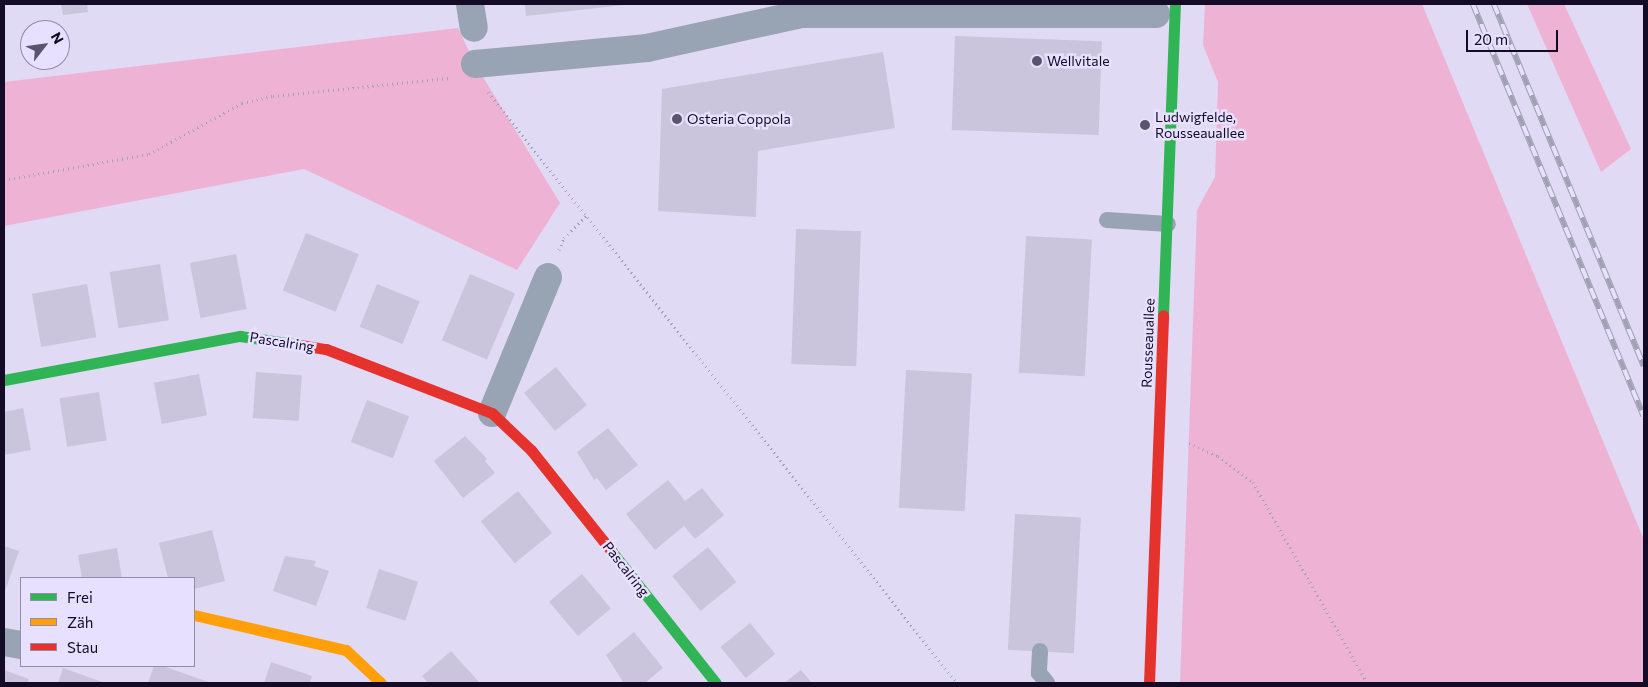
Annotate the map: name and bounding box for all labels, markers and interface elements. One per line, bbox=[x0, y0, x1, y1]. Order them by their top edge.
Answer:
north arrow bbox=[20, 20, 70, 70]
scale bar bbox=[1468, 20, 1560, 52]
text: N bbox=[48, 29, 68, 47]
text: 20 m bbox=[1474, 30, 1508, 48]
place label: Wellvitale bbox=[1047, 53, 1110, 69]
marker: Wellvitale bbox=[1031, 55, 1043, 67]
place label: Ludwigfelde, Rousseauallee bbox=[1155, 109, 1245, 142]
place label: Osteria Coppola bbox=[687, 111, 791, 127]
marker: Osteria Coppola bbox=[671, 113, 683, 125]
marker: Ludwigfelde, Rousseauallee bbox=[1139, 119, 1151, 131]
street label: Rousseauallee bbox=[1138, 298, 1158, 388]
street label: Pascalring bbox=[249, 329, 315, 355]
street label: Pascalring bbox=[599, 538, 653, 600]
legend bbox=[20, 577, 195, 667]
text: Frei bbox=[67, 588, 93, 606]
text: Zäh bbox=[67, 613, 93, 631]
text: Stau bbox=[67, 638, 98, 656]

